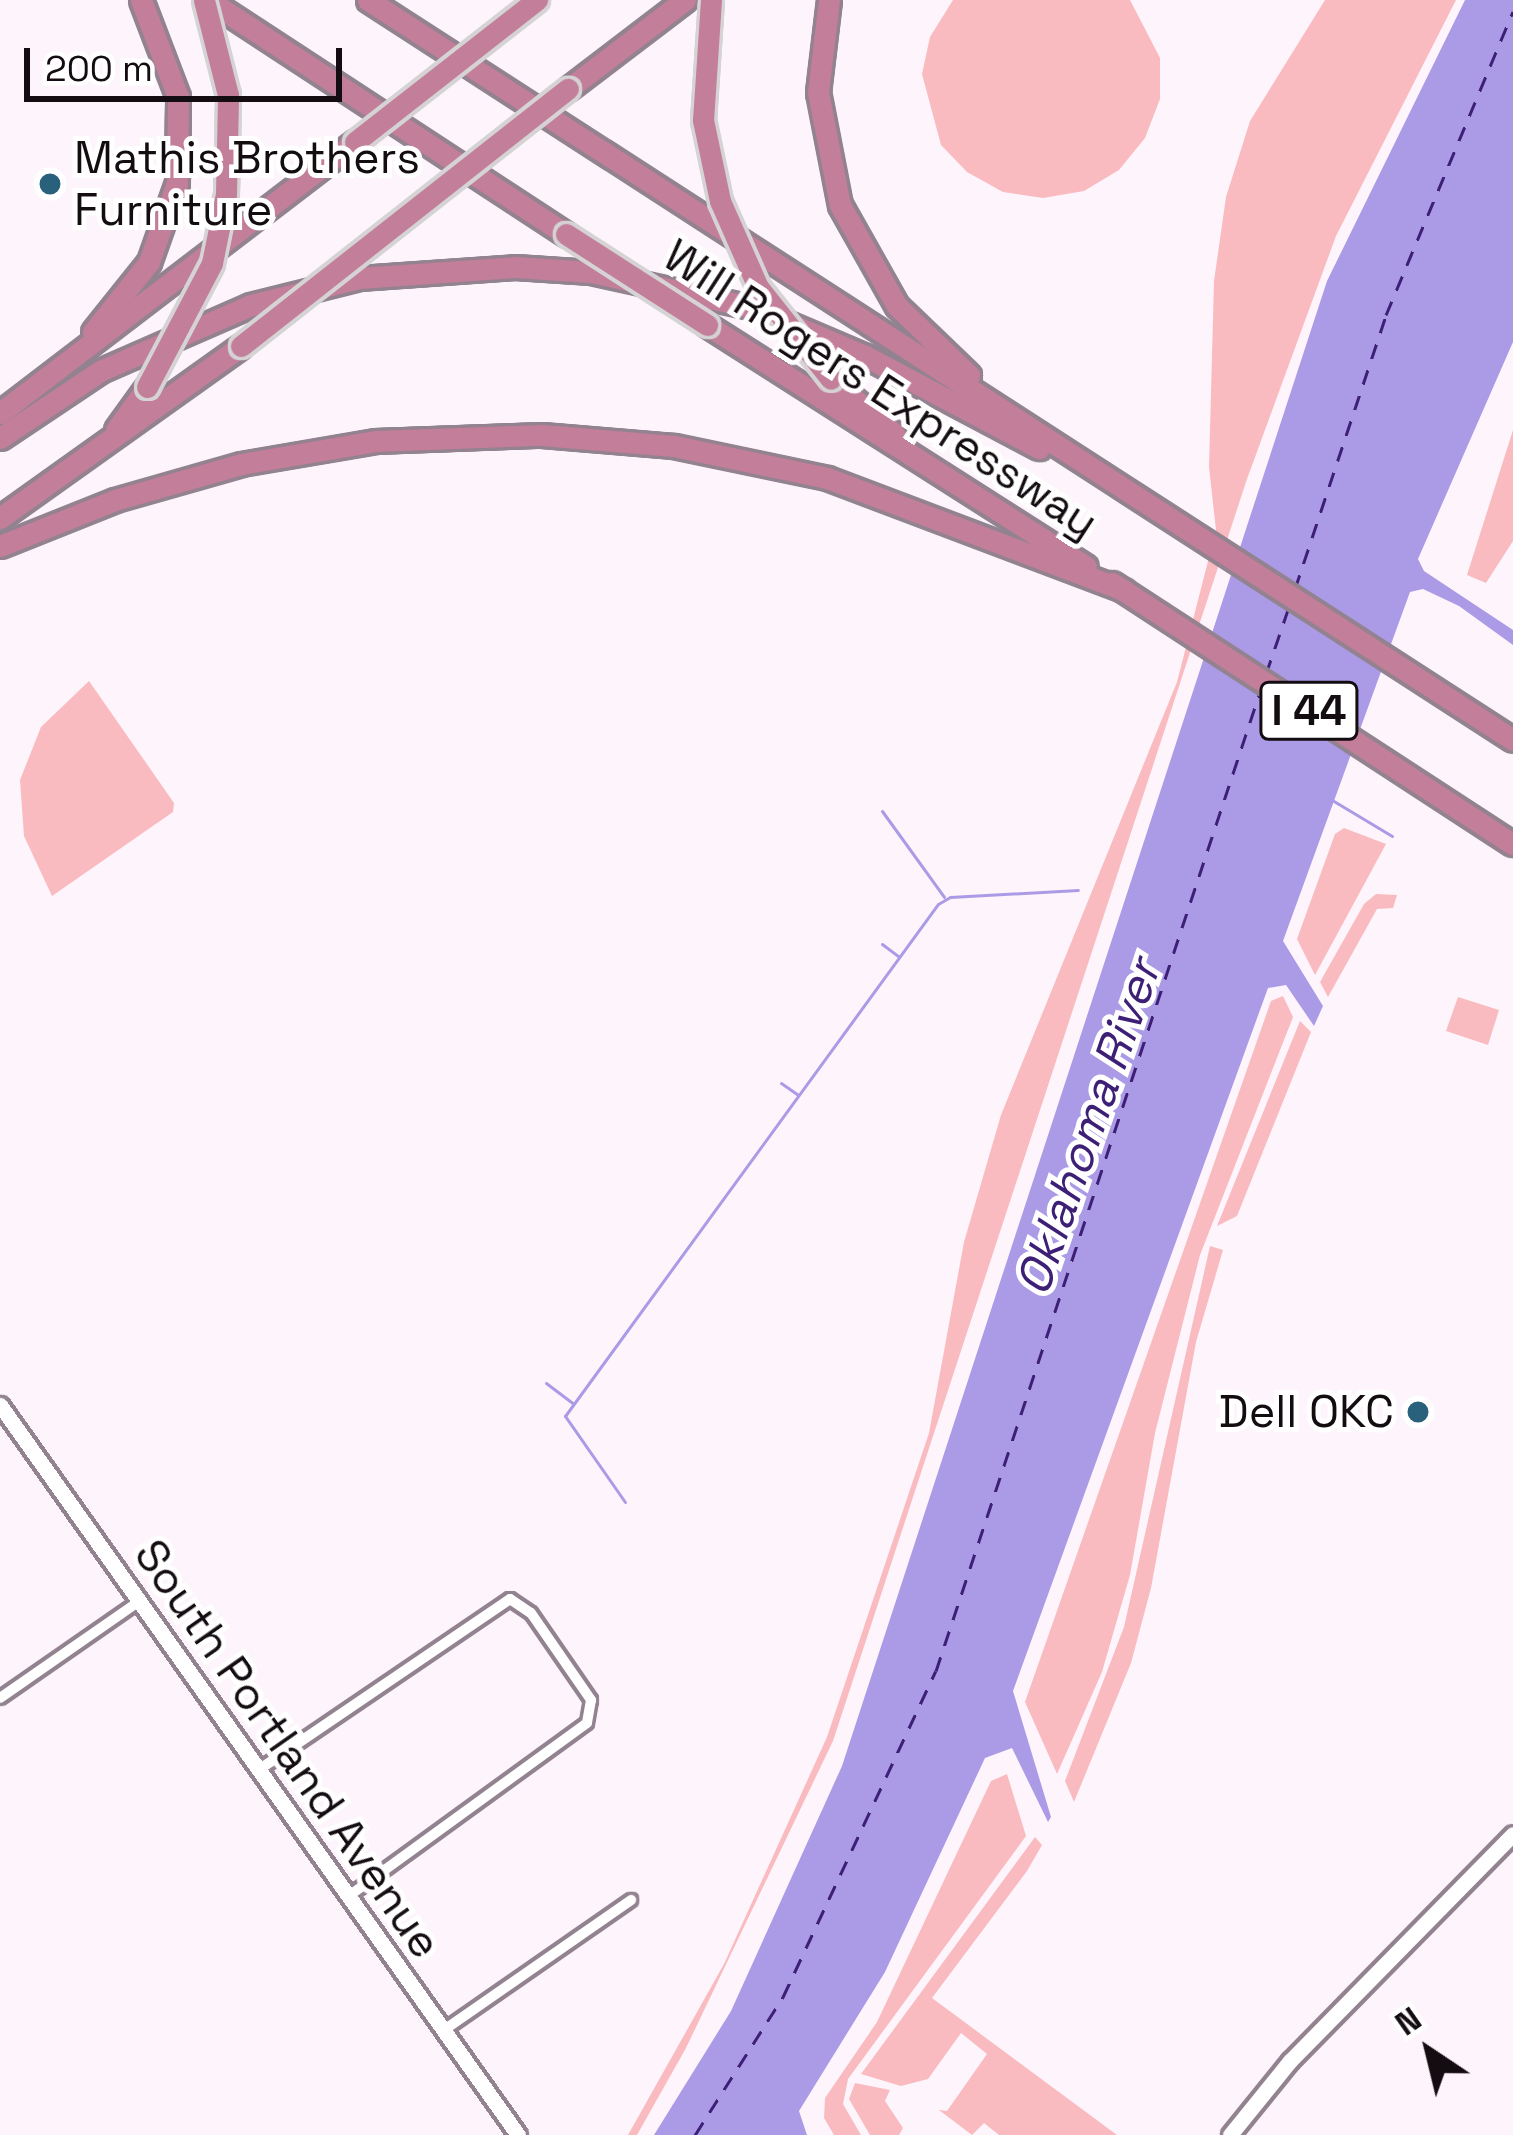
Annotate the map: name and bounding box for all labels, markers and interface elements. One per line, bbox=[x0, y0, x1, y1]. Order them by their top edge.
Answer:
scale bar bbox=[30, 24, 348, 98]
text: 200 m bbox=[45, 46, 153, 92]
place label: Mathis Brothers Furniture bbox=[74, 131, 420, 237]
marker: Mathis Brothers Furniture bbox=[37, 171, 63, 197]
street label: Will Rogers Expressway bbox=[654, 228, 1108, 550]
road number: I 44 bbox=[1258, 675, 1360, 747]
water label: Oklahoma River bbox=[1004, 952, 1172, 1302]
place label: Dell OKC bbox=[1219, 1385, 1394, 1439]
marker: Dell OKC bbox=[1405, 1399, 1431, 1425]
street label: South Portland Avenue bbox=[123, 1529, 453, 1969]
north arrow bbox=[1369, 1991, 1489, 2111]
text: N bbox=[1387, 1998, 1429, 2045]

